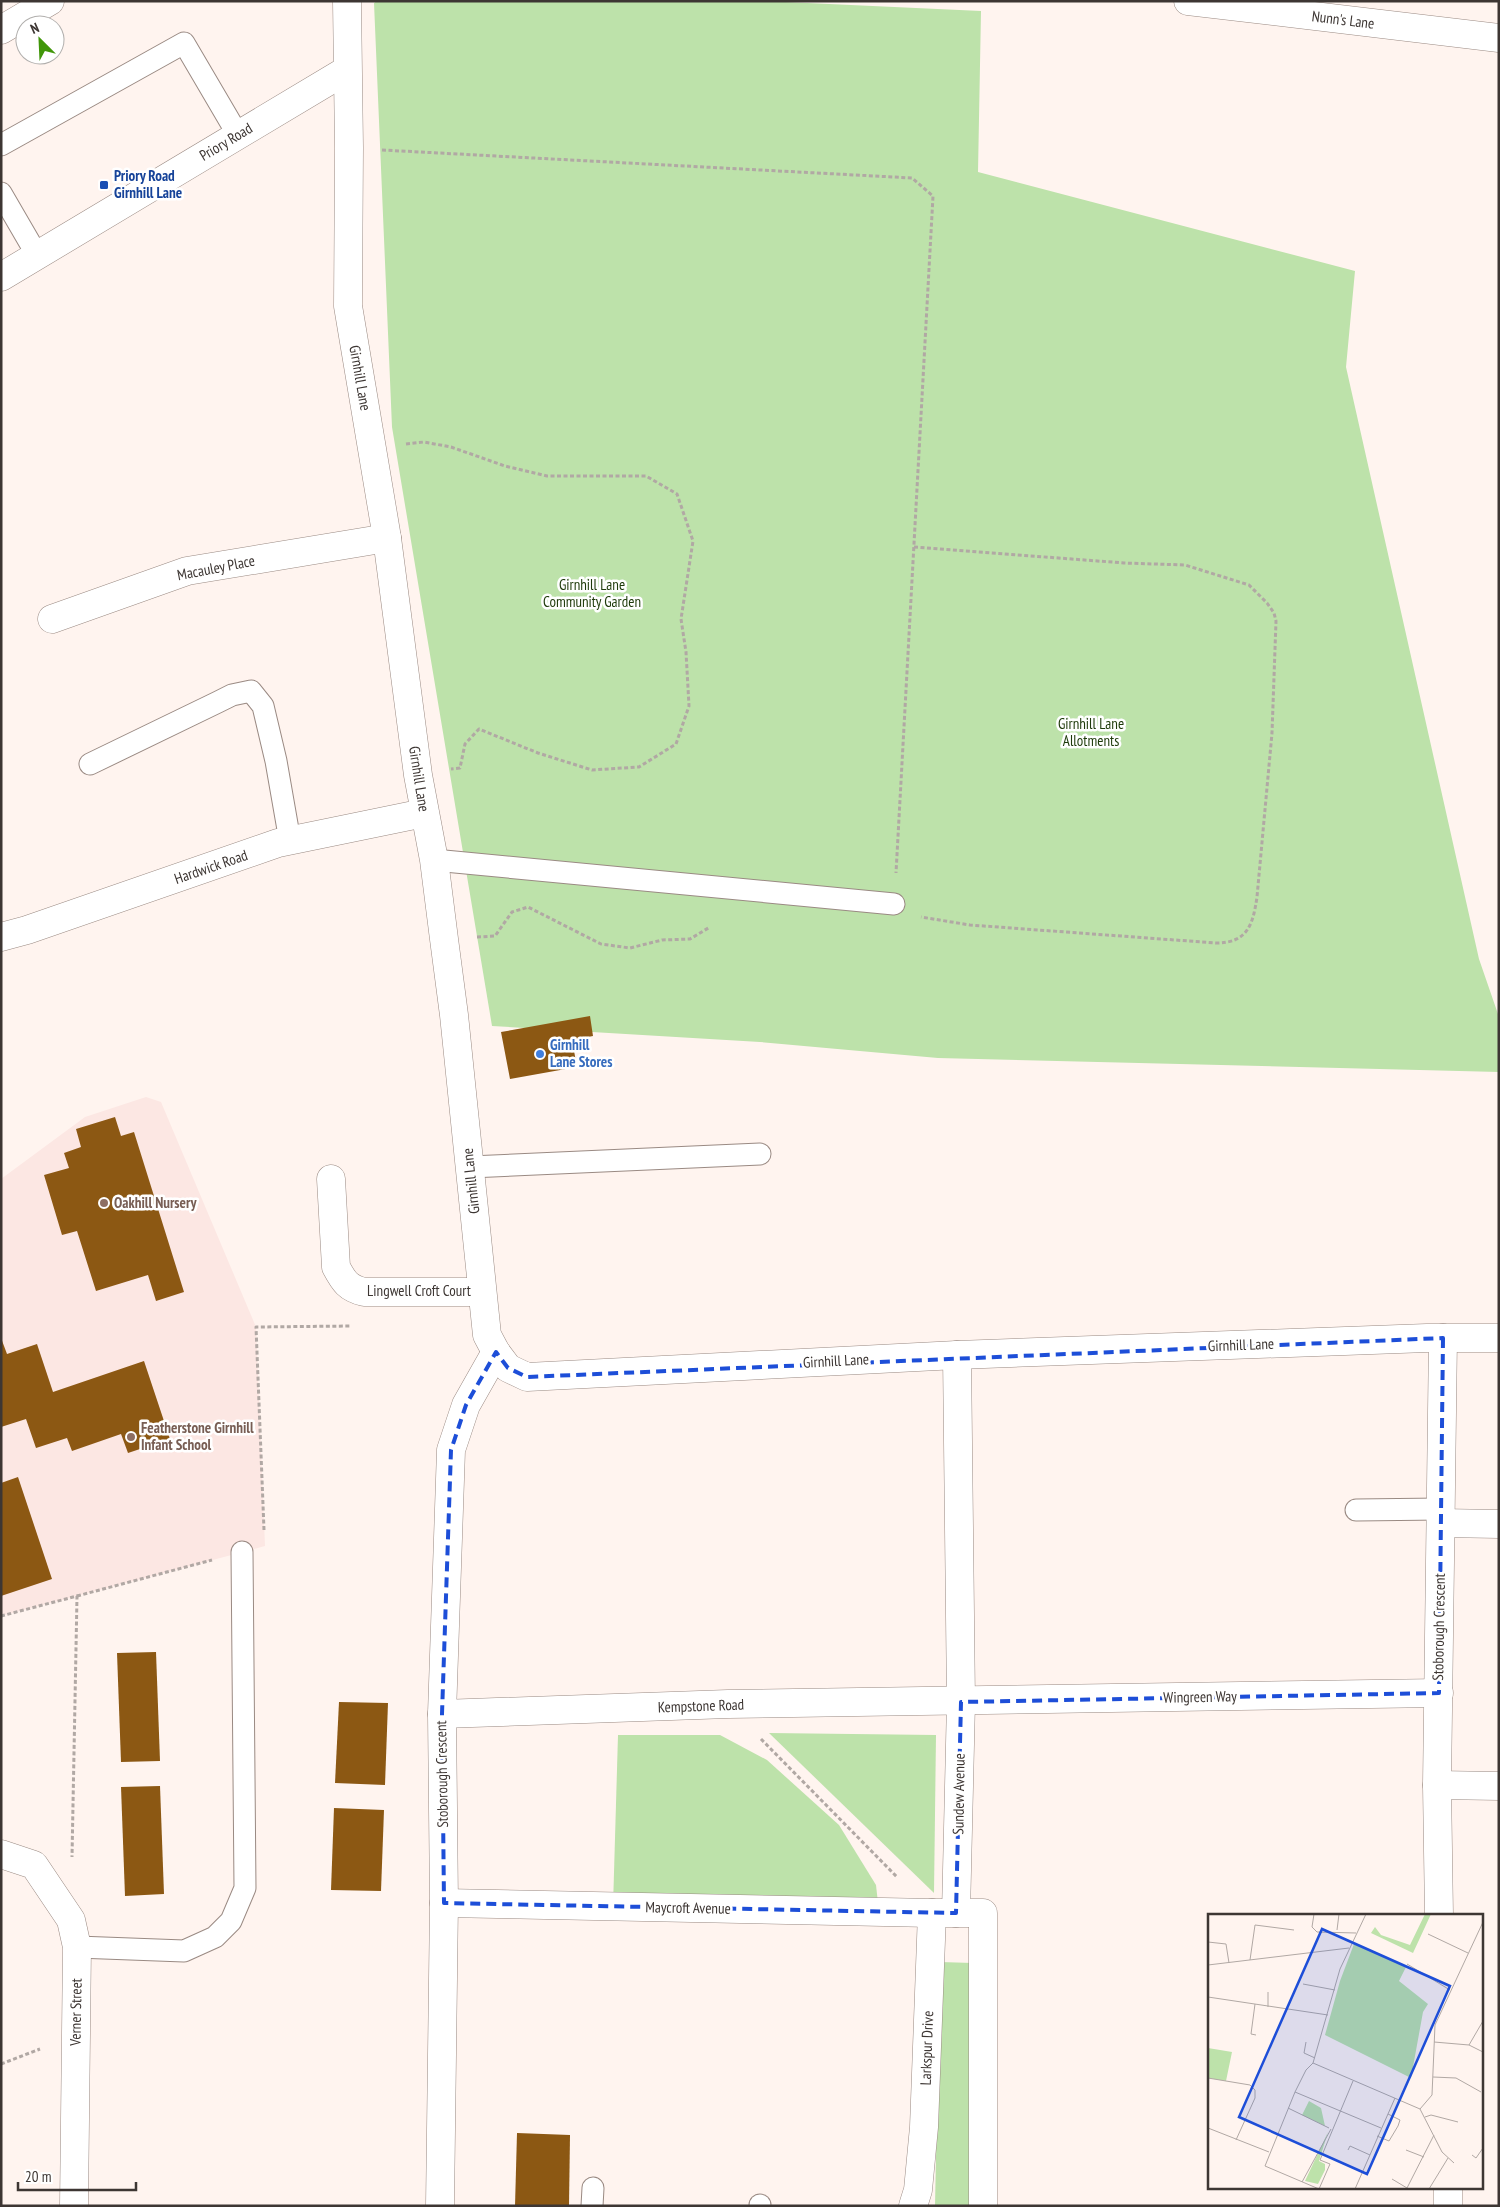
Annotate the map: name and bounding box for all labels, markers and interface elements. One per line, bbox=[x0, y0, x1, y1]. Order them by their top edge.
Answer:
street label: Nunn's Lane bbox=[1311, 6, 1375, 33]
north arrow bbox=[15, 15, 65, 65]
text: N bbox=[28, 18, 42, 38]
street label: Priory Road bbox=[196, 118, 256, 165]
place label: Priory Road Girnhill Lane bbox=[114, 166, 182, 202]
marker: Priory Road Girnhill Lane bbox=[98, 179, 110, 191]
street label: Girnhill Lane bbox=[345, 344, 376, 412]
street label: Macauley Place bbox=[175, 551, 256, 584]
park label: Girnhill Lane Community Garden bbox=[543, 575, 641, 611]
park label: Girnhill Lane Allotments bbox=[1058, 714, 1124, 750]
street label: Girnhill Lane bbox=[405, 745, 434, 813]
street label: Hardwick Road bbox=[172, 845, 250, 888]
place label: Girnhill Lane Stores bbox=[550, 1035, 612, 1071]
marker: Girnhill Lane Stores bbox=[534, 1048, 546, 1060]
street label: Girnhill Lane bbox=[458, 1147, 483, 1215]
place label: Oakhill Nursery bbox=[114, 1193, 197, 1212]
marker: Oakhill Nursery bbox=[98, 1197, 110, 1209]
street label: Lingwell Croft Court bbox=[367, 1281, 471, 1300]
street label: Girnhill Lane bbox=[1208, 1334, 1274, 1355]
street label: Girnhill Lane bbox=[802, 1349, 870, 1372]
place label: Featherstone Girnhill Infant School bbox=[141, 1418, 254, 1454]
marker: Featherstone Girnhill Infant School bbox=[125, 1431, 137, 1443]
street label: Stoborough Crescent bbox=[1428, 1573, 1449, 1681]
street label: Wingreen Way bbox=[1163, 1686, 1237, 1707]
street label: Kempstone Road bbox=[657, 1694, 744, 1717]
street label: Stoborough Crescent bbox=[431, 1720, 452, 1828]
street label: Sundew Avenue bbox=[948, 1753, 969, 1835]
street label: Maycroft Avenue bbox=[645, 1897, 731, 1918]
inset map bbox=[1208, 1914, 1482, 2190]
street label: Verner Street bbox=[65, 1978, 86, 2047]
street label: Larkspur Drive bbox=[916, 2010, 937, 2086]
scale bar bbox=[18, 2160, 135, 2192]
text: 20 m bbox=[25, 2167, 51, 2186]

